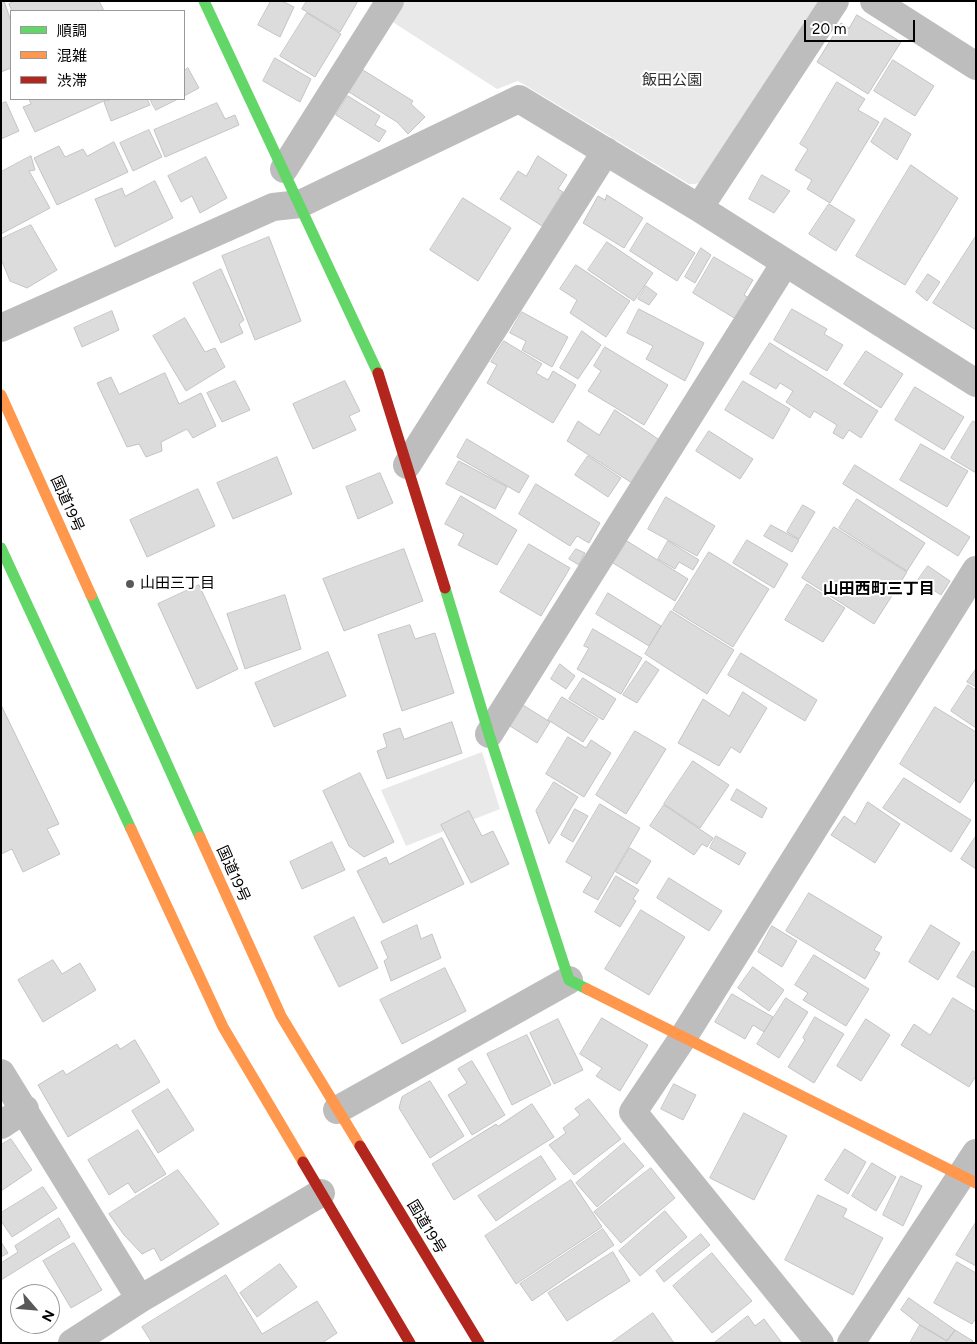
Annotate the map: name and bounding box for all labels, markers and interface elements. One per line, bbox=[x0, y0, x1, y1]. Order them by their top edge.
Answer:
legend bbox=[10, 10, 185, 100]
scale bar bbox=[807, 10, 918, 42]
text: 20 m bbox=[812, 20, 846, 38]
text: 順調 bbox=[57, 22, 87, 40]
text: 混雑 bbox=[57, 47, 87, 65]
text: 渋滞 bbox=[57, 72, 87, 90]
park label: 飯田公園 bbox=[642, 72, 702, 90]
street label: 国道19号 bbox=[47, 473, 87, 535]
place label: 山田三丁目 bbox=[140, 575, 215, 593]
marker: 山田三丁目 bbox=[124, 578, 136, 590]
district label: 山田西町三丁目 bbox=[823, 579, 935, 599]
street label: 国道19号 bbox=[213, 843, 253, 905]
street label: 国道19号 bbox=[403, 1197, 449, 1257]
north arrow bbox=[10, 1284, 60, 1334]
text: N bbox=[38, 1307, 58, 1324]

